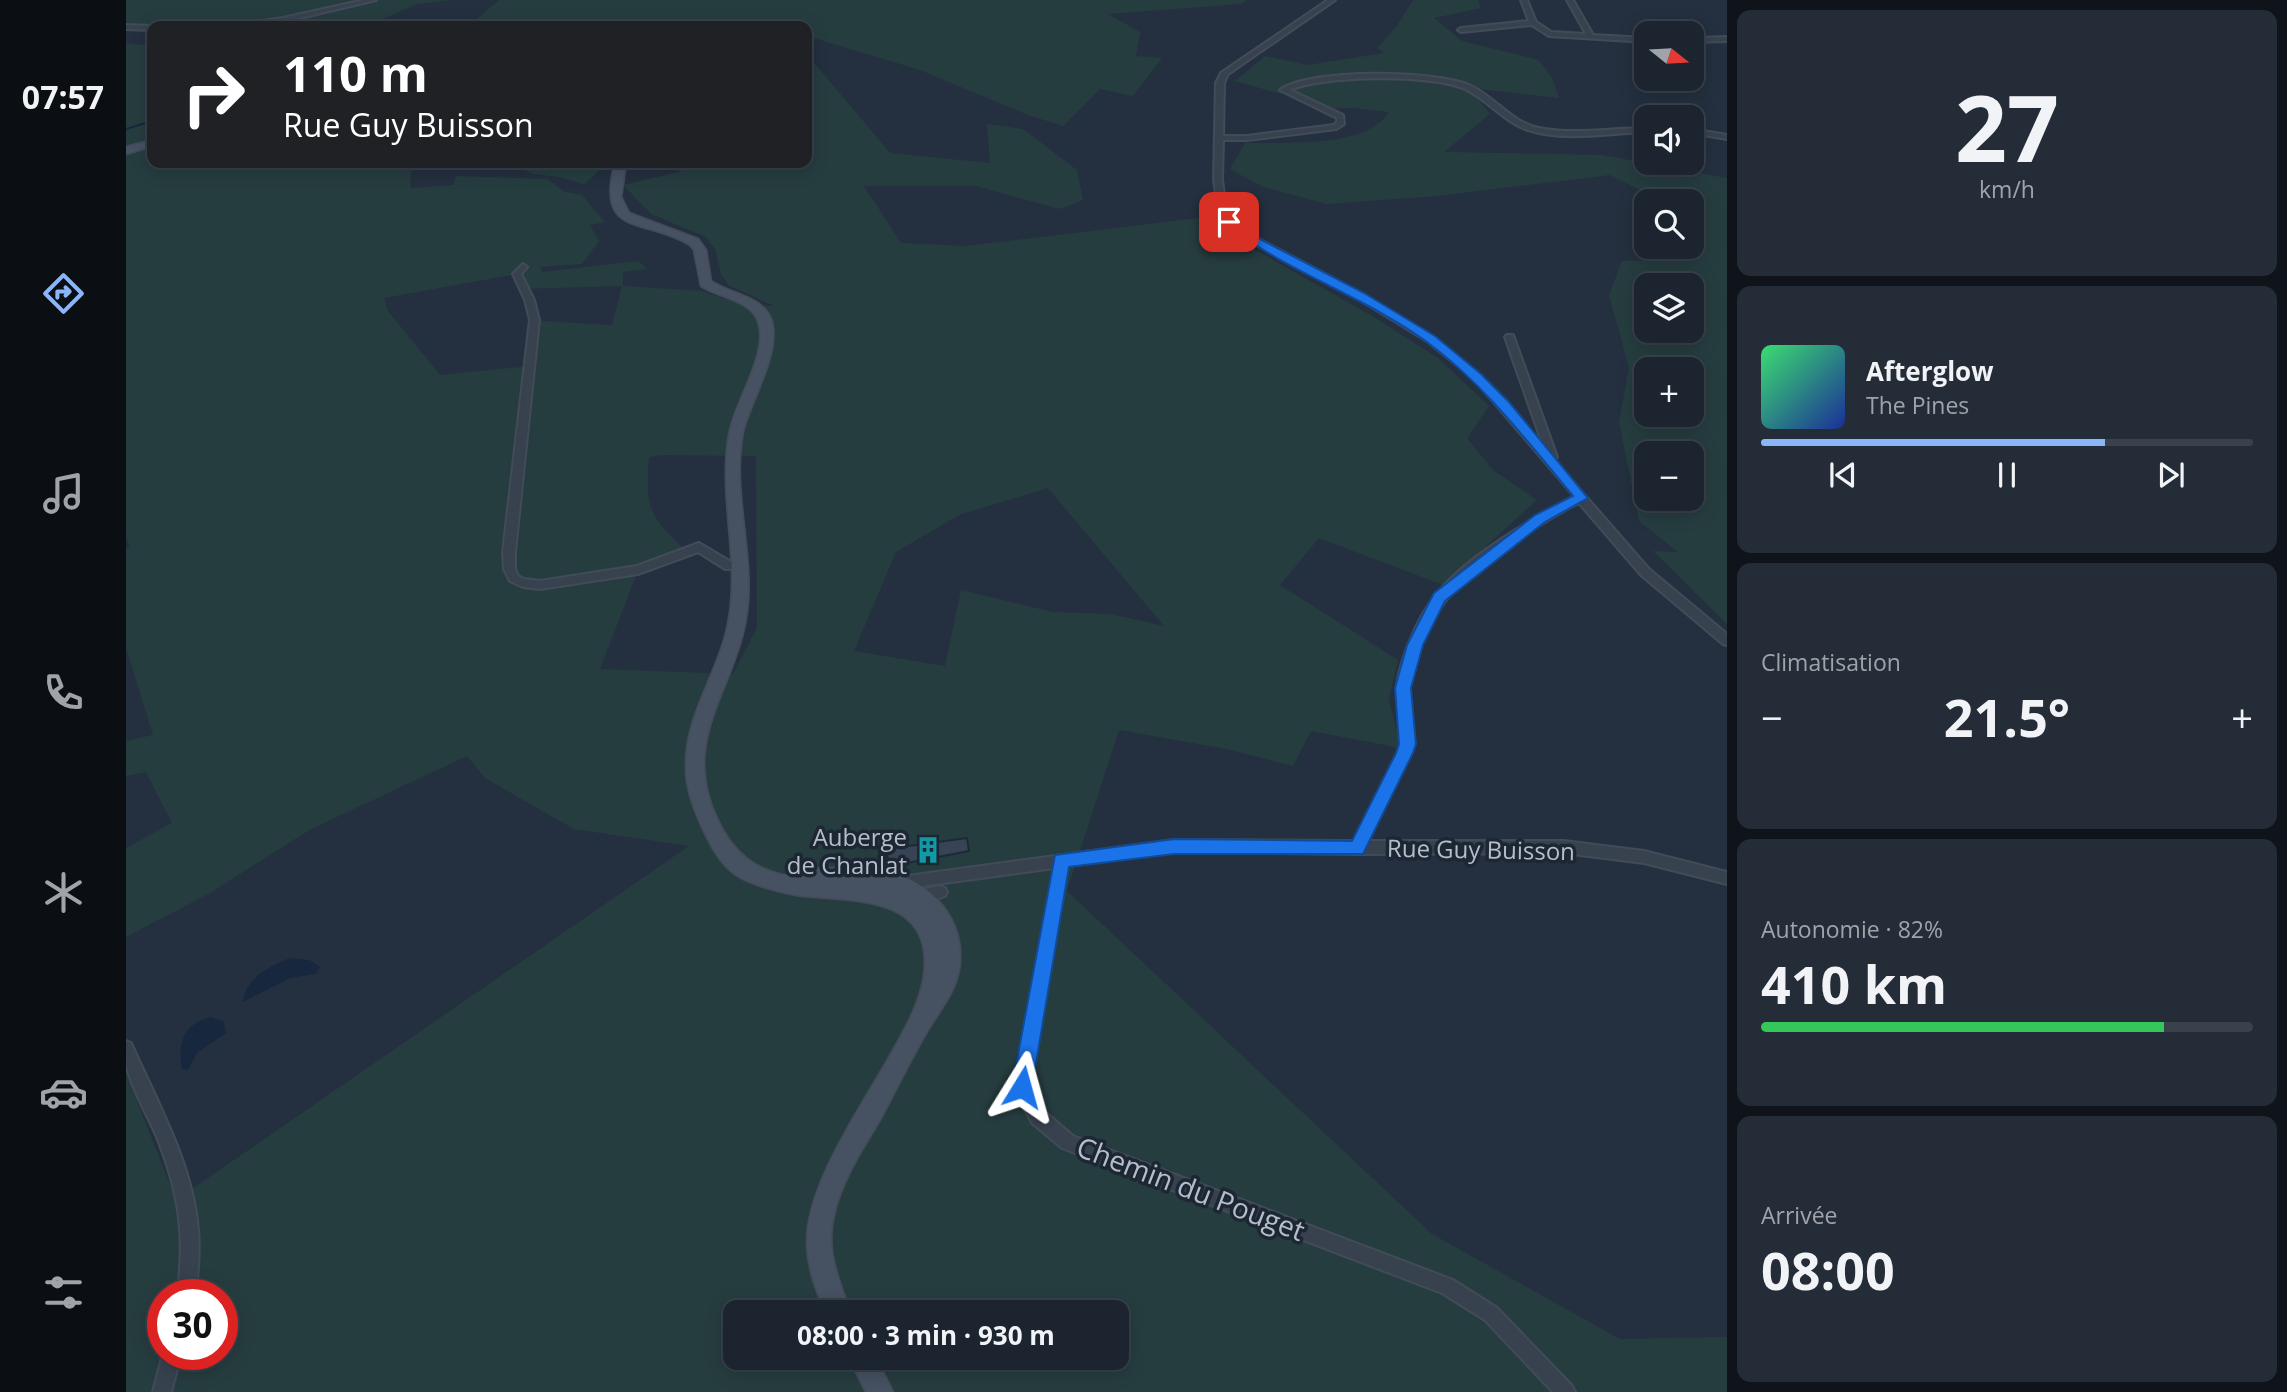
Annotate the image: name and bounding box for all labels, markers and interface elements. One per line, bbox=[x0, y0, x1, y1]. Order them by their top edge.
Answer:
north arrow bbox=[1634, 21, 1704, 91]
map controls bbox=[1634, 21, 1704, 511]
text: 110 m bbox=[283, 40, 428, 106]
icon: right bbox=[168, 49, 259, 140]
text: 27 bbox=[1955, 65, 2059, 189]
text: 07:57 bbox=[22, 75, 104, 118]
text: Rue Guy Buisson bbox=[283, 103, 534, 146]
button: sound bbox=[1634, 105, 1704, 175]
text: km/h bbox=[1979, 173, 2035, 205]
button: search bbox=[1634, 189, 1704, 259]
pin bbox=[1199, 192, 1259, 252]
icon: arrive bbox=[1210, 203, 1248, 241]
icon: directions bbox=[39, 269, 88, 318]
button: layers bbox=[1634, 273, 1704, 343]
text: Afterglow bbox=[1866, 353, 1993, 389]
button: + bbox=[1634, 357, 1704, 427]
text: The Pines bbox=[1866, 389, 1969, 421]
button: − bbox=[1634, 441, 1704, 511]
icon: previous bbox=[1824, 456, 1862, 494]
icon: pause bbox=[1988, 456, 2026, 494]
icon: next bbox=[2152, 456, 2190, 494]
icon: music bbox=[39, 469, 88, 518]
text: Climatisation bbox=[1761, 646, 1901, 678]
icon: phone bbox=[39, 668, 88, 717]
text: 21.5° bbox=[1944, 681, 2070, 752]
text: − bbox=[1761, 691, 1783, 743]
text: + bbox=[2231, 691, 2253, 743]
place label: Auberge de Chanlat bbox=[787, 820, 907, 881]
street label: Rue Guy Buisson bbox=[1387, 831, 1575, 867]
building icon: Auberge de Chanlat bbox=[913, 835, 943, 865]
icon: climate bbox=[39, 868, 88, 917]
text: Autonomie · 82% bbox=[1761, 913, 1943, 945]
text: 410 km bbox=[1761, 948, 1947, 1019]
position arrow bbox=[985, 1050, 1059, 1124]
icon: car bbox=[39, 1068, 88, 1117]
street label: Chemin du Pouget bbox=[1072, 1127, 1310, 1249]
text: Arrivée bbox=[1761, 1199, 1837, 1231]
text: 08:00 bbox=[1761, 1234, 1895, 1305]
icon: filters bbox=[39, 1268, 88, 1317]
speed limit sign: 30 bbox=[147, 1279, 238, 1370]
text: 08:00 · 3 min · 930 m bbox=[797, 1317, 1055, 1353]

